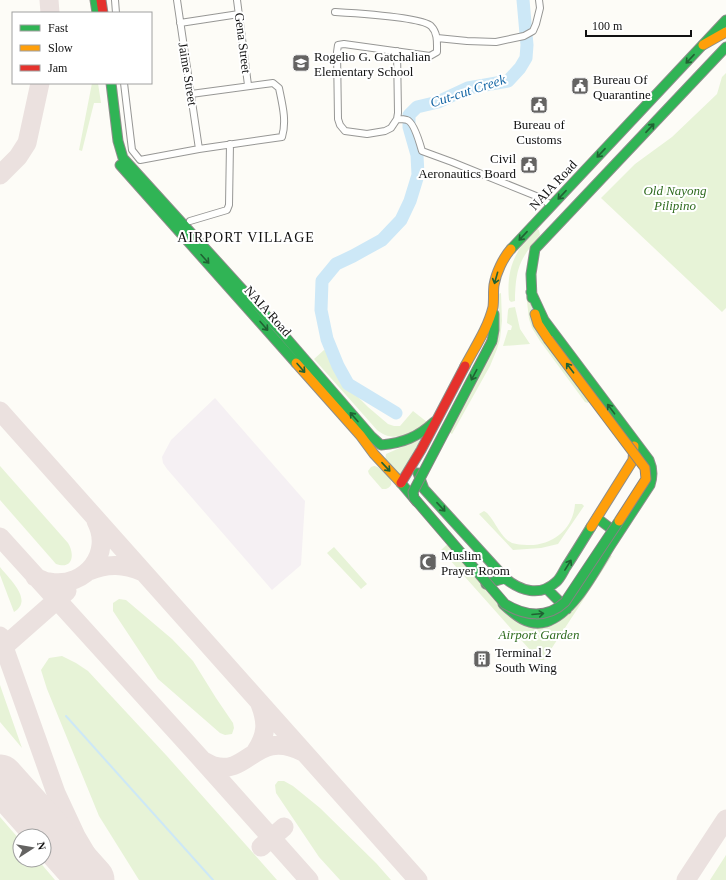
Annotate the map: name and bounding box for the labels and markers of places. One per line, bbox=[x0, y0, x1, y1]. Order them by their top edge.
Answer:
place label: Rogelio G. Gatchalian Elementary School bbox=[314, 49, 431, 79]
school or university icon: Rogelio G. Gatchalian Elementary School bbox=[291, 53, 311, 73]
place label: Bureau Of Quarantine bbox=[593, 72, 651, 102]
public building icon: Bureau Of Quarantine bbox=[570, 76, 590, 96]
public building icon: Bureau of Customs bbox=[529, 95, 549, 115]
place label: Bureau of Customs bbox=[513, 117, 565, 147]
place label: Civil Aeronautics Board bbox=[418, 151, 516, 181]
public building icon: Civil Aeronautics Board bbox=[519, 155, 539, 175]
place label: Muslim Prayer Room bbox=[441, 548, 510, 578]
mosque icon: Muslim Prayer Room bbox=[418, 552, 438, 572]
place label: Terminal 2 South Wing bbox=[495, 645, 557, 675]
building icon: Terminal 2 South Wing bbox=[472, 649, 492, 669]

